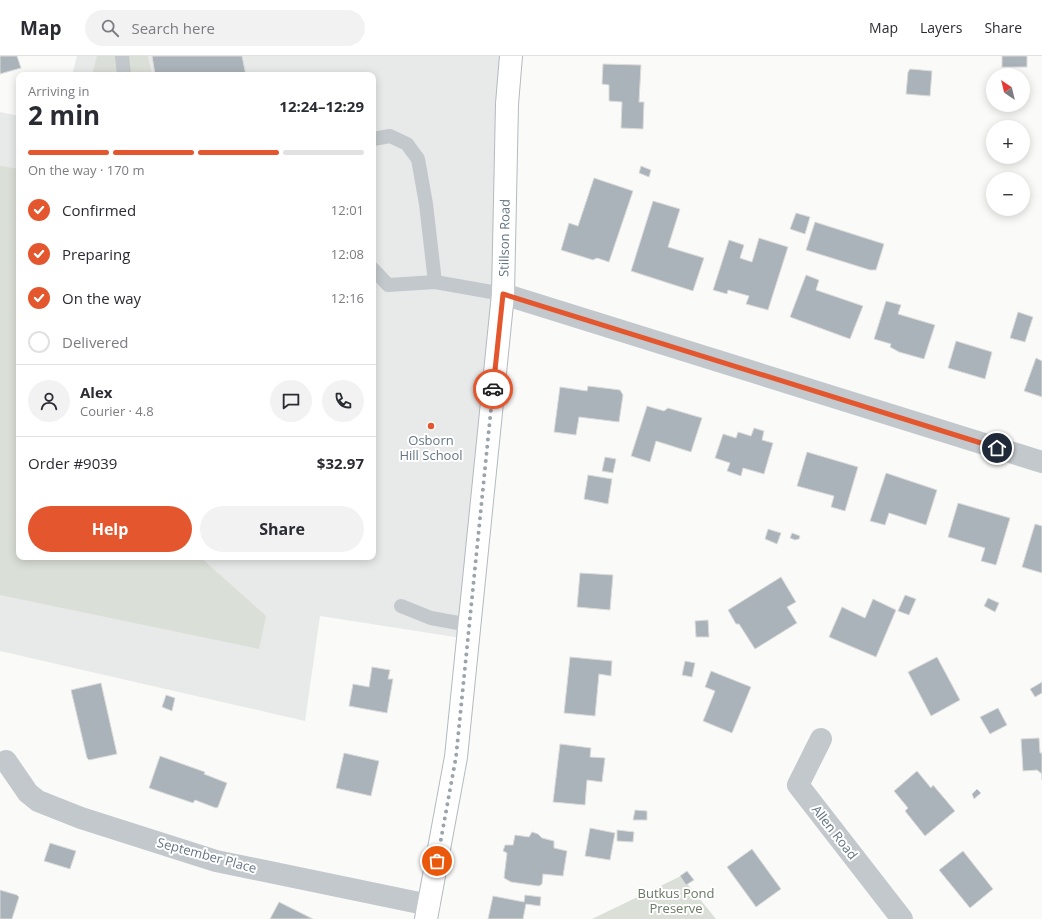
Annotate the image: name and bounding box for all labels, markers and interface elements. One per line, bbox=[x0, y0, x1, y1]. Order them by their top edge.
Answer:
search box bbox=[85, 10, 365, 46]
text: Map bbox=[20, 15, 61, 41]
icon: search bbox=[99, 17, 121, 39]
text: Search here bbox=[131, 18, 215, 38]
text: Map bbox=[869, 18, 898, 37]
text: Layers bbox=[920, 18, 962, 37]
text: Share bbox=[984, 18, 1022, 37]
north arrow bbox=[986, 68, 1030, 112]
map controls bbox=[986, 68, 1030, 216]
text: Arriving in bbox=[28, 82, 90, 100]
text: 12:24–12:29 bbox=[279, 96, 364, 116]
text: 2 min bbox=[28, 97, 100, 133]
button: + bbox=[986, 120, 1030, 164]
text: On the way · 170 m bbox=[28, 161, 144, 179]
button: − bbox=[986, 172, 1030, 216]
icon: check bbox=[28, 199, 50, 221]
street label: Stillson Road bbox=[494, 199, 514, 277]
text: Confirmed bbox=[62, 200, 136, 220]
text: 12:01 bbox=[331, 201, 364, 219]
icon: check bbox=[28, 243, 50, 265]
text: Preparing bbox=[62, 244, 130, 264]
text: 12:08 bbox=[331, 245, 364, 263]
icon: check bbox=[28, 287, 50, 309]
text: On the way bbox=[62, 288, 141, 308]
text: 12:16 bbox=[331, 289, 364, 307]
text: Delivered bbox=[62, 332, 129, 352]
courier bbox=[473, 369, 513, 409]
icon: car bbox=[482, 378, 504, 400]
button: person bbox=[28, 380, 70, 422]
button: chat bbox=[270, 380, 312, 422]
button: phone bbox=[322, 380, 364, 422]
text: Alex bbox=[80, 382, 112, 402]
text: Courier · 4.8 bbox=[80, 402, 154, 420]
marker: Osborn Hill School bbox=[426, 421, 436, 431]
place label: Osborn Hill School bbox=[399, 431, 463, 464]
pin bbox=[980, 431, 1014, 465]
icon: home bbox=[986, 437, 1008, 459]
text: Order #9039 bbox=[28, 453, 117, 473]
text: $32.97 bbox=[317, 453, 364, 473]
button: Help bbox=[28, 506, 192, 552]
button: Share bbox=[200, 506, 364, 552]
street label: Allen Road bbox=[808, 801, 862, 863]
street label: September Place bbox=[155, 833, 259, 877]
pin bbox=[420, 844, 454, 878]
icon: bag bbox=[426, 850, 448, 872]
park label: Butkus Pond Preserve bbox=[638, 884, 714, 917]

